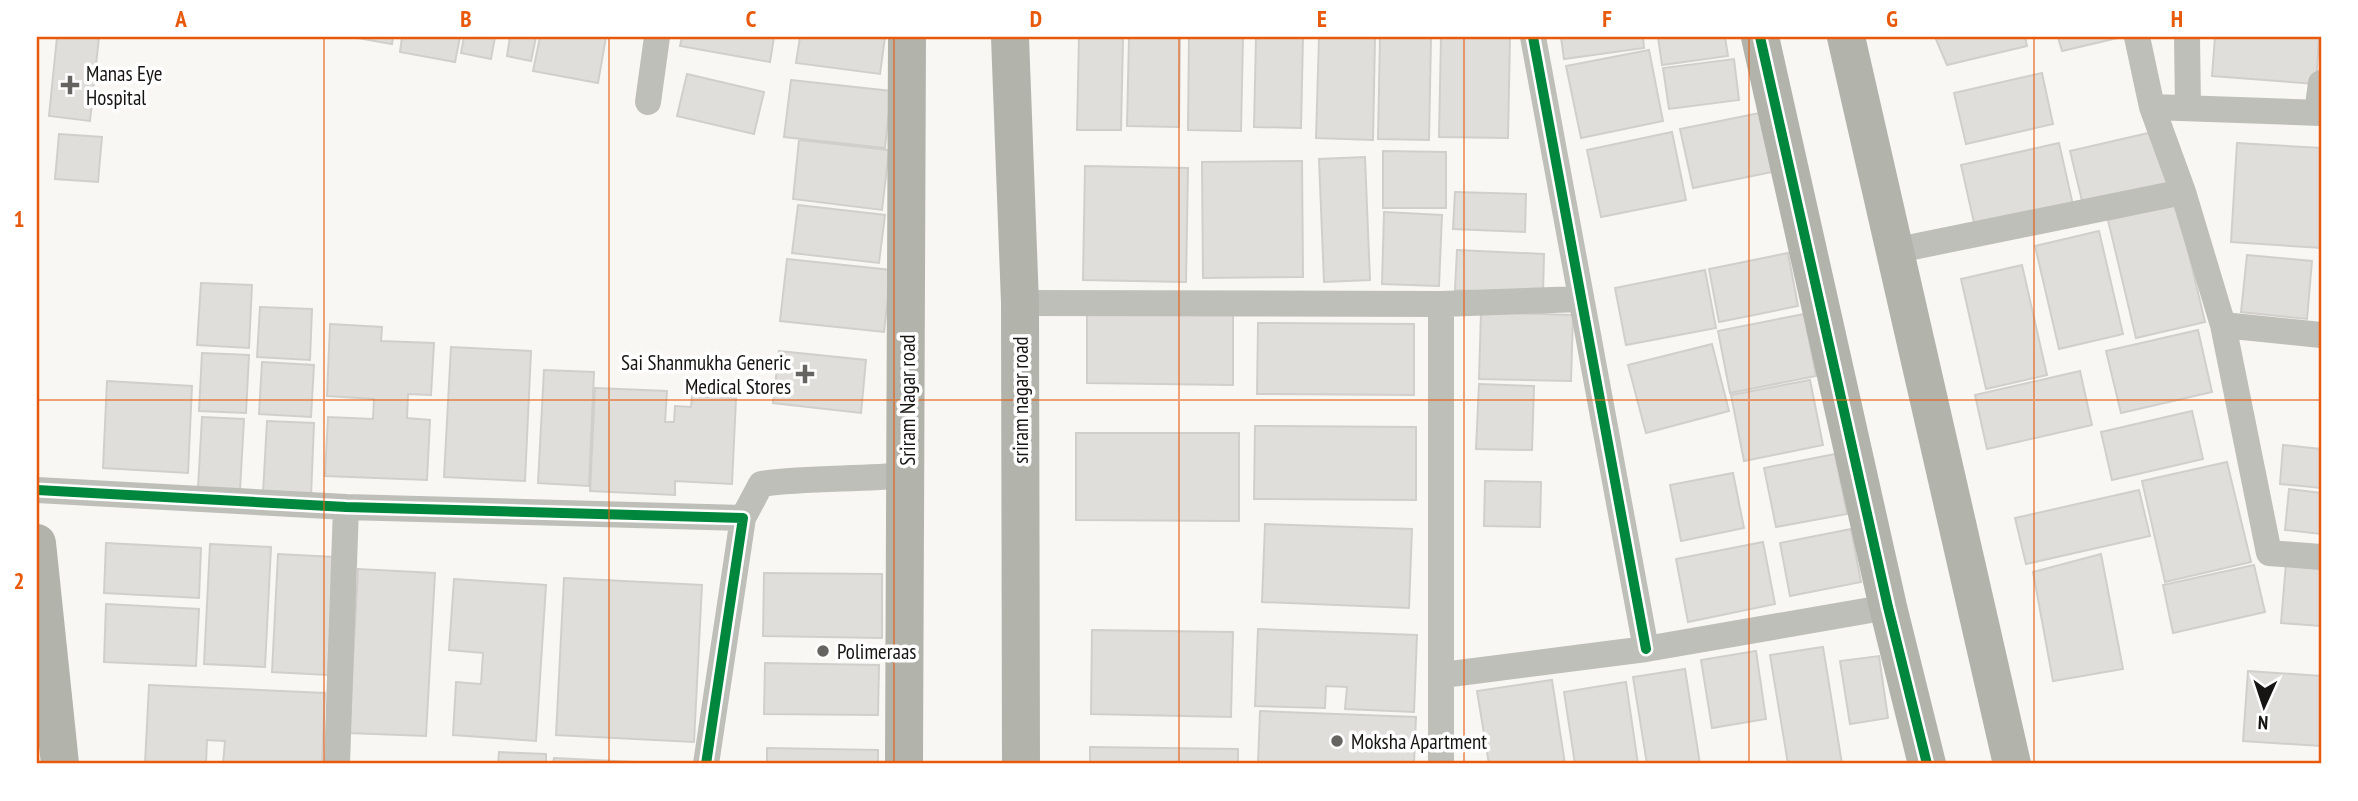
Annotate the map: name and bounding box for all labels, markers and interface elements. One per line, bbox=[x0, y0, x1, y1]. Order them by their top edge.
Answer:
text: A bbox=[174, 4, 187, 33]
text: B bbox=[460, 4, 472, 33]
text: C bbox=[746, 4, 757, 33]
text: D bbox=[1030, 4, 1042, 33]
text: E bbox=[1317, 4, 1327, 33]
text: F bbox=[1602, 4, 1612, 33]
text: G bbox=[1886, 4, 1898, 33]
text: H bbox=[2171, 4, 2183, 33]
place label: Manas Eye Hospital bbox=[86, 60, 163, 111]
marker: Manas Eye Hospital bbox=[60, 75, 80, 95]
text: 1 bbox=[14, 204, 25, 233]
street label: Sriram Nagar road bbox=[894, 334, 921, 466]
street label: sriram nagar road bbox=[1007, 336, 1034, 464]
place label: Sai Shanmukha Generic Medical Stores bbox=[621, 349, 792, 400]
marker: Sai Shanmukha Generic Medical Stores bbox=[797, 366, 813, 382]
text: 2 bbox=[14, 566, 25, 595]
place label: Polimeraas bbox=[837, 638, 916, 665]
marker: Polimeraas bbox=[815, 643, 831, 659]
north arrow bbox=[2228, 672, 2298, 742]
text: N bbox=[2257, 711, 2269, 735]
place label: Moksha Apartment bbox=[1351, 728, 1487, 755]
marker: Moksha Apartment bbox=[1329, 733, 1345, 749]

